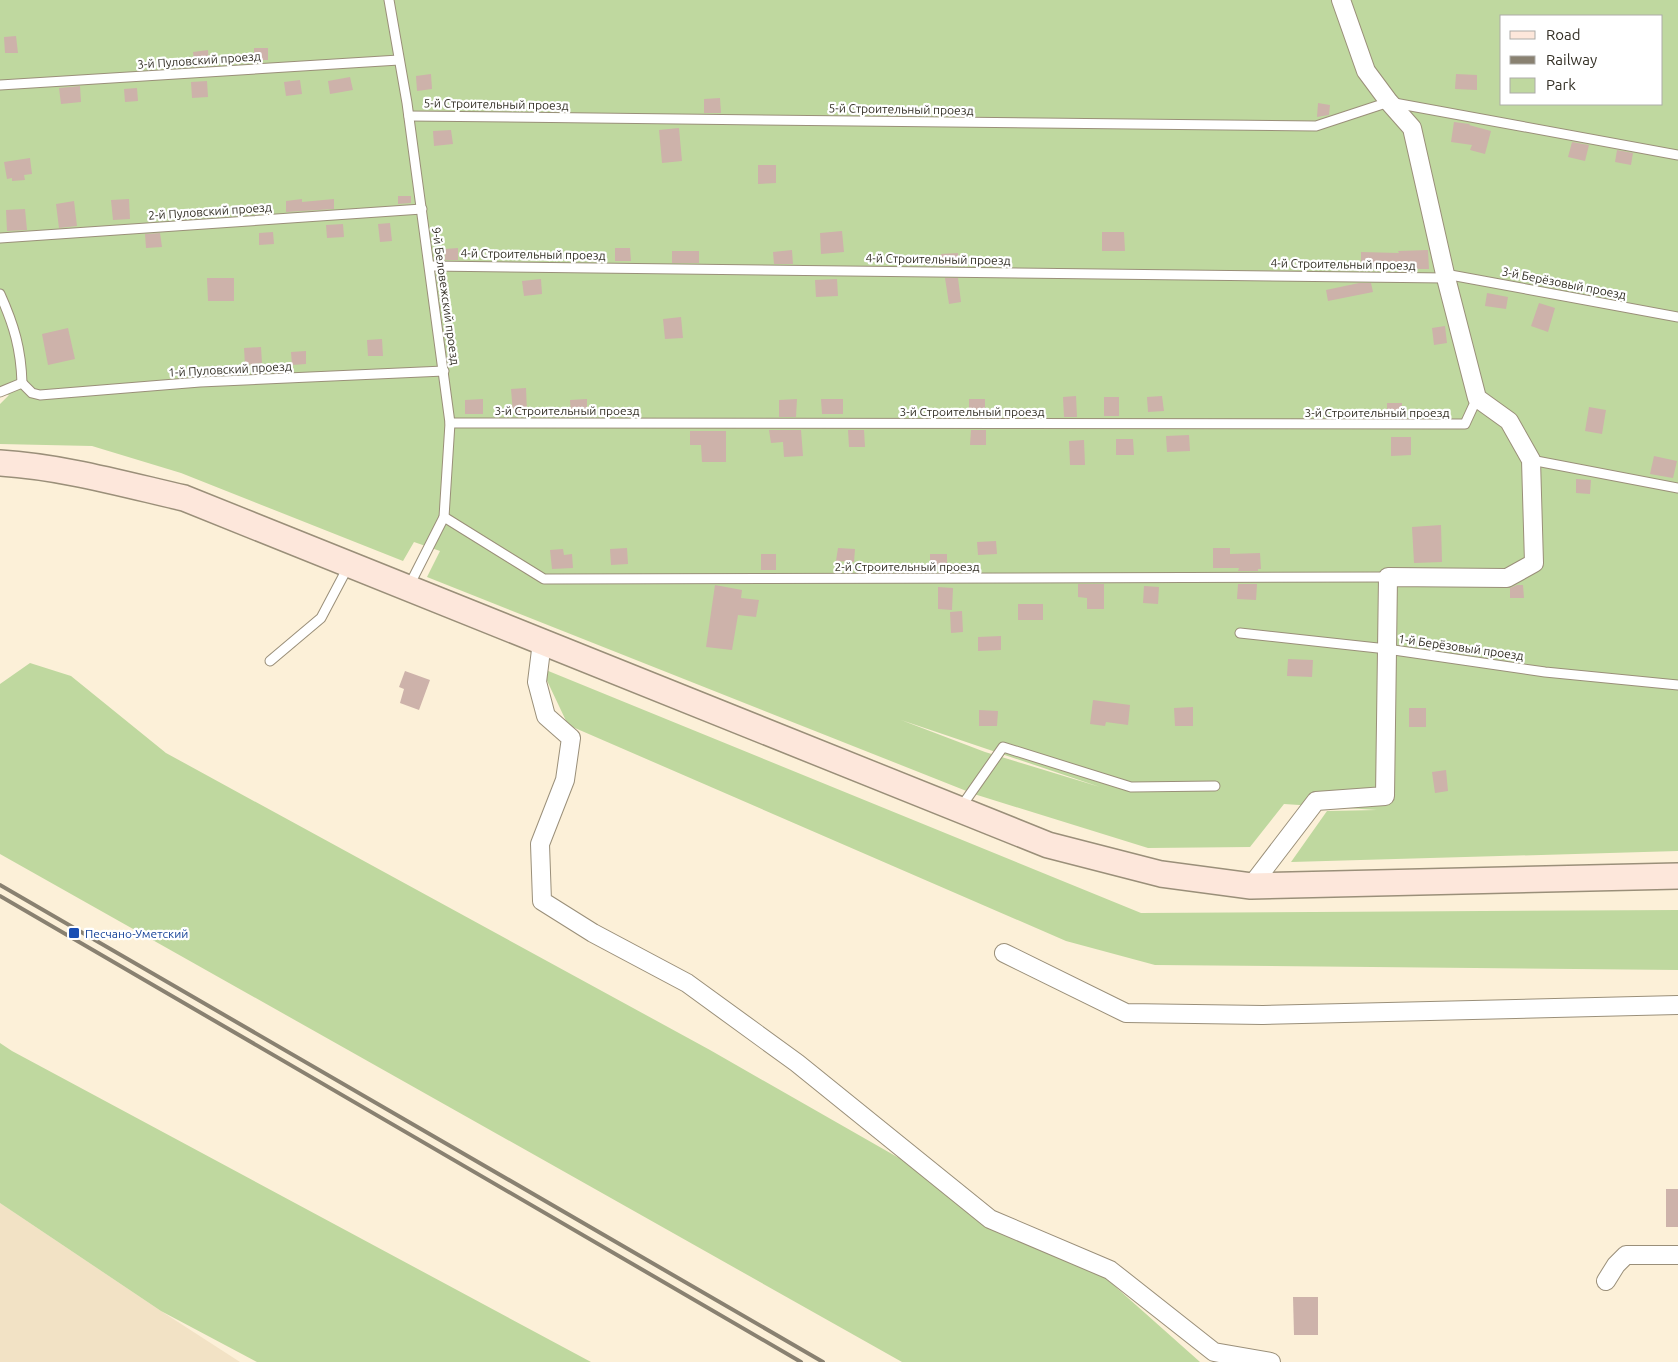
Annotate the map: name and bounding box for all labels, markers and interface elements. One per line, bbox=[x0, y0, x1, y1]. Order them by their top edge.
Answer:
legend bbox=[1500, 15, 1663, 105]
text: Road bbox=[1546, 26, 1581, 43]
street label: 3-й Пуловский проезд bbox=[137, 49, 261, 71]
text: Railway bbox=[1546, 51, 1597, 68]
text: Park bbox=[1546, 76, 1576, 93]
street label: 5-й Строительный проезд bbox=[423, 96, 569, 112]
street label: 5-й Строительный проезд bbox=[828, 101, 974, 117]
street label: 2-й Пуловский проезд bbox=[148, 200, 272, 222]
street label: 9-й Беловежский проезд bbox=[430, 226, 462, 366]
street label: 4-й Строительный проезд bbox=[460, 246, 606, 262]
street label: 4-й Строительный проезд bbox=[865, 251, 1011, 267]
street label: 4-й Строительный проезд bbox=[1270, 256, 1416, 272]
street label: 3-й Берёзовый проезд bbox=[1501, 265, 1627, 301]
street label: 1-й Пуловский проезд bbox=[168, 359, 292, 379]
street label: 3-й Строительный проезд bbox=[494, 404, 640, 417]
street label: 3-й Строительный проезд bbox=[899, 405, 1045, 418]
street label: 3-й Строительный проезд bbox=[1304, 406, 1450, 419]
street label: 2-й Строительный проезд bbox=[834, 560, 980, 573]
street label: 1-й Берёзовый проезд bbox=[1398, 632, 1524, 662]
marker: Песчано-Уметский bbox=[67, 926, 81, 940]
place label: Песчано-Уметский bbox=[85, 927, 188, 940]

